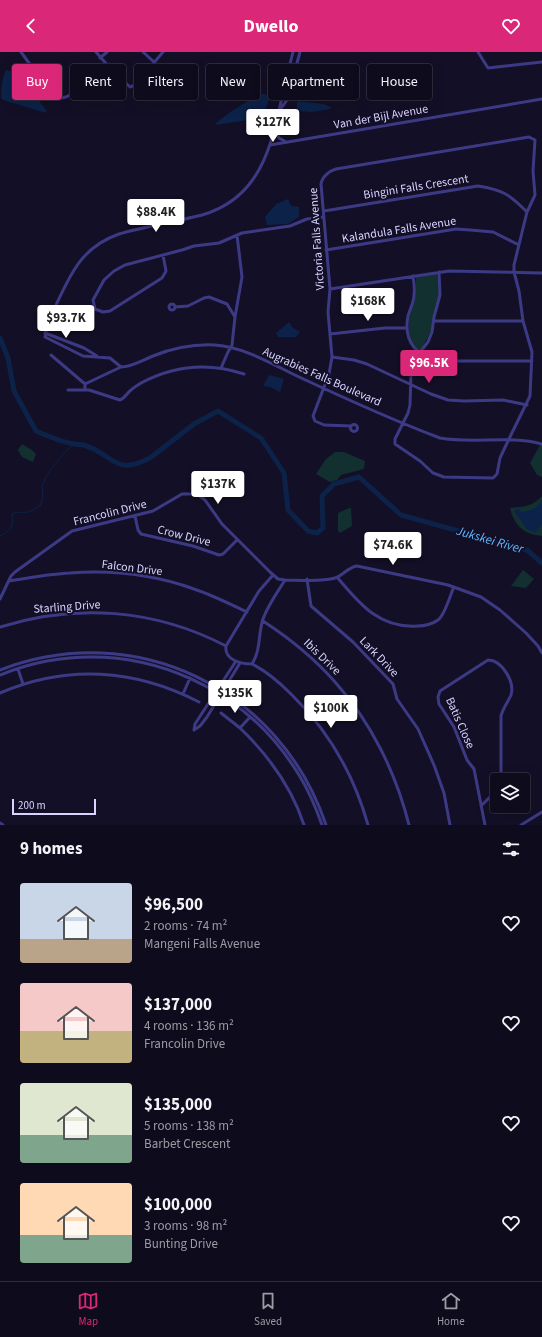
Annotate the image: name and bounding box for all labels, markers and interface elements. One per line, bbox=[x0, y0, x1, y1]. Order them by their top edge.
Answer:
text: Dwello bbox=[244, 14, 298, 39]
icon: back bbox=[20, 15, 42, 37]
icon: heart bbox=[500, 15, 522, 37]
chip: Buy bbox=[12, 64, 62, 100]
chip: Rent bbox=[70, 64, 126, 100]
chip: Filters bbox=[134, 64, 198, 100]
chip: New bbox=[206, 64, 260, 100]
chip: Apartment bbox=[268, 64, 359, 100]
chip: House bbox=[367, 64, 432, 100]
street label: Van der Bijl Avenue bbox=[332, 100, 430, 134]
pin: $127K bbox=[245, 109, 301, 143]
text: $127K bbox=[255, 113, 291, 131]
street label: Bingini Falls Crescent bbox=[362, 170, 470, 204]
street label: Victoria Falls Avenue bbox=[305, 187, 329, 291]
pin: $88.4K bbox=[123, 199, 189, 233]
text: $88.4K bbox=[136, 203, 176, 221]
street label: Kalandula Falls Avenue bbox=[341, 213, 457, 247]
pin: $168K bbox=[340, 288, 396, 322]
text: $168K bbox=[350, 292, 386, 310]
pin: $93.7K bbox=[33, 305, 99, 339]
text: $93.7K bbox=[46, 309, 86, 327]
street label: Augrabies Falls Boulevard bbox=[260, 343, 384, 411]
pin: $96.5K bbox=[396, 350, 462, 384]
text: $96.5K bbox=[409, 354, 449, 372]
pin: $137K bbox=[190, 471, 246, 505]
text: $137K bbox=[200, 475, 236, 493]
street label: Francolin Drive bbox=[72, 496, 148, 530]
street label: Crow Drive bbox=[156, 521, 212, 551]
water label: Jukskei River bbox=[453, 522, 526, 558]
pin: $74.6K bbox=[360, 532, 426, 566]
text: $74.6K bbox=[373, 536, 413, 554]
street label: Falcon Drive bbox=[101, 556, 164, 580]
street label: Starling Drive bbox=[33, 596, 101, 618]
street label: Lark Drive bbox=[355, 633, 403, 681]
street label: Ibis Drive bbox=[299, 635, 345, 679]
pin: $135K bbox=[207, 680, 263, 714]
text: $135K bbox=[217, 684, 253, 702]
pin: $100K bbox=[303, 695, 359, 729]
street label: Batis Close bbox=[441, 695, 479, 752]
text: $100K bbox=[313, 699, 349, 717]
map controls bbox=[490, 773, 530, 813]
button: layers bbox=[490, 773, 530, 813]
scale bar bbox=[12, 797, 96, 816]
text: 200 m bbox=[18, 798, 46, 813]
text: 9 homes bbox=[20, 837, 82, 861]
icon: filters bbox=[500, 838, 522, 860]
text: $96,500 bbox=[144, 893, 203, 917]
icon: home bbox=[52, 899, 100, 947]
icon: heart bbox=[500, 912, 522, 934]
text: 2 rooms · 74 m² bbox=[144, 917, 227, 935]
text: Mangeni Falls Avenue bbox=[144, 935, 260, 953]
text: $137,000 bbox=[144, 993, 212, 1017]
icon: home bbox=[52, 999, 100, 1047]
icon: heart bbox=[500, 1012, 522, 1034]
text: 4 rooms · 136 m² bbox=[144, 1017, 234, 1035]
text: Francolin Drive bbox=[144, 1035, 225, 1053]
text: $135,000 bbox=[144, 1093, 212, 1117]
icon: home bbox=[52, 1099, 100, 1147]
icon: heart bbox=[500, 1112, 522, 1134]
text: 5 rooms · 138 m² bbox=[144, 1117, 234, 1135]
text: Barbet Crescent bbox=[144, 1135, 231, 1153]
text: $100,000 bbox=[144, 1193, 212, 1217]
icon: home bbox=[52, 1199, 100, 1247]
icon: heart bbox=[500, 1212, 522, 1234]
text: 3 rooms · 98 m² bbox=[144, 1217, 227, 1235]
text: Bunting Drive bbox=[144, 1235, 218, 1253]
tab: Map bbox=[77, 1290, 99, 1329]
tab: Saved bbox=[254, 1290, 282, 1329]
tab: Home bbox=[437, 1290, 465, 1329]

